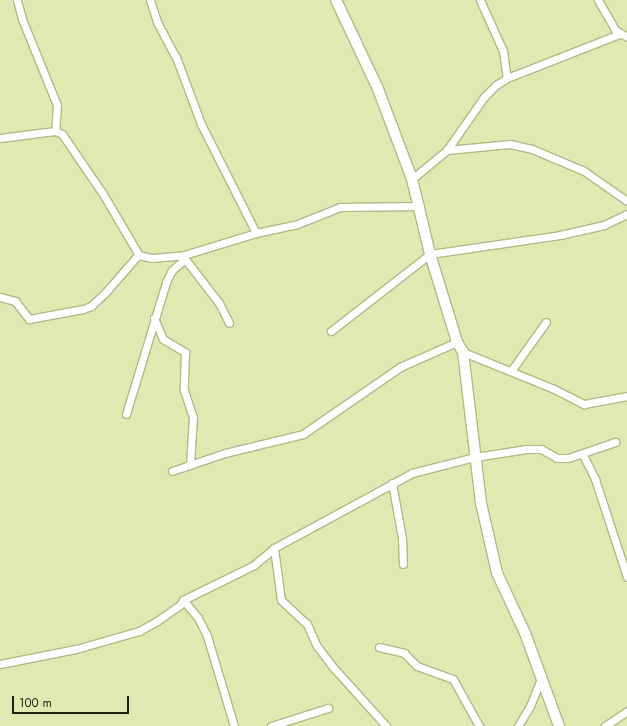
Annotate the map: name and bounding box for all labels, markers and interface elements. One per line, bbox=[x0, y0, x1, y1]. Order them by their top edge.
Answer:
scale bar bbox=[14, 688, 131, 714]
text: 100 m bbox=[19, 694, 52, 712]

